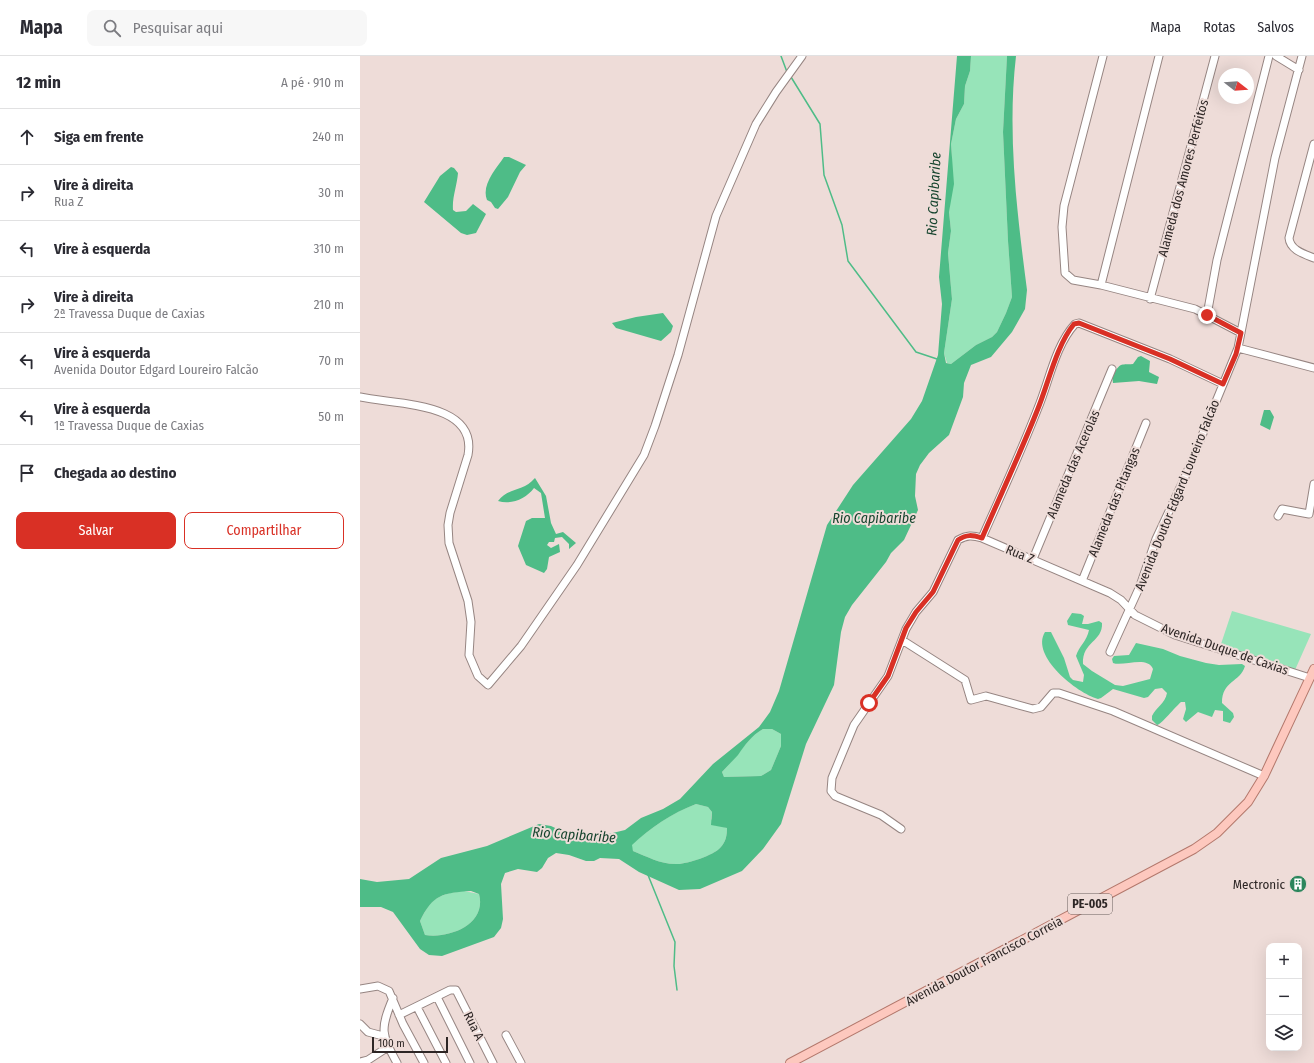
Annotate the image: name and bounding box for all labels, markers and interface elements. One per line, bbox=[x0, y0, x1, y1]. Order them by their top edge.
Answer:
search box bbox=[87, 10, 367, 46]
text: Mapa bbox=[20, 16, 63, 39]
icon: search bbox=[101, 17, 123, 39]
text: Pesquisar aqui bbox=[133, 19, 223, 37]
text: Mapa bbox=[1150, 19, 1181, 36]
text: Rotas bbox=[1203, 19, 1235, 36]
text: Salvos bbox=[1257, 19, 1294, 36]
north arrow bbox=[1218, 68, 1254, 104]
text: 12 min bbox=[16, 72, 61, 93]
text: A pé · 910 m bbox=[281, 75, 344, 90]
street label: Alameda dos Amores Perfeitos bbox=[1155, 97, 1211, 258]
icon: ahead bbox=[16, 126, 38, 148]
text: Siga em frente bbox=[54, 128, 144, 146]
text: 240 m bbox=[312, 129, 344, 144]
water label: Rio Capibaribe bbox=[923, 151, 945, 236]
text: Vire à direita bbox=[54, 176, 133, 194]
icon: right bbox=[16, 182, 38, 204]
text: 30 m bbox=[318, 185, 344, 200]
text: Rua Z bbox=[54, 194, 83, 209]
icon: left bbox=[16, 238, 38, 260]
text: Vire à esquerda bbox=[54, 240, 151, 258]
text: 310 m bbox=[314, 241, 344, 256]
text: Vire à direita bbox=[54, 288, 133, 306]
icon: right bbox=[16, 294, 38, 316]
text: 210 m bbox=[314, 297, 344, 312]
text: 2ª Travessa Duque de Caxias bbox=[54, 306, 205, 321]
route end bbox=[1198, 306, 1216, 324]
text: Vire à esquerda bbox=[54, 344, 151, 362]
icon: left bbox=[16, 350, 38, 372]
text: 70 m bbox=[319, 353, 344, 368]
text: Avenida Doutor Edgard Loureiro Falcão bbox=[54, 362, 259, 377]
street label: Avenida Doutor Edgard Loureiro Falcão bbox=[1132, 397, 1222, 593]
text: Vire à esquerda bbox=[54, 400, 151, 418]
icon: left bbox=[16, 406, 38, 428]
street label: Alameda das Acerolas bbox=[1043, 407, 1103, 520]
text: 50 m bbox=[318, 409, 344, 424]
text: 1ª Travessa Duque de Caxias bbox=[54, 418, 204, 433]
street label: Alameda das Pitangas bbox=[1085, 445, 1143, 559]
icon: arrive bbox=[16, 462, 38, 484]
text: Chegada ao destino bbox=[54, 464, 176, 482]
water label: Rio Capibaribe bbox=[832, 510, 916, 527]
button: Salvar bbox=[16, 512, 176, 549]
button: Compartilhar bbox=[184, 512, 344, 549]
street label: Rua Z bbox=[1004, 542, 1036, 566]
street label: Avenida Duque de Caxias bbox=[1160, 620, 1291, 678]
route start bbox=[860, 694, 878, 712]
water label: Rio Capibaribe bbox=[532, 824, 617, 846]
building icon: Mectronic bbox=[1288, 874, 1308, 894]
place label: Mectronic bbox=[1233, 877, 1285, 892]
road number: PE-005 bbox=[1068, 894, 1112, 914]
street label: Avenida Doutor Francisco Correia bbox=[903, 913, 1065, 1009]
map controls bbox=[1266, 943, 1302, 1051]
button: + bbox=[1266, 943, 1302, 979]
button: − bbox=[1266, 979, 1302, 1015]
street label: Rua A bbox=[461, 1009, 487, 1043]
button: layers bbox=[1266, 1015, 1302, 1051]
scale bar bbox=[372, 1035, 448, 1054]
text: 100 m bbox=[378, 1037, 405, 1050]

